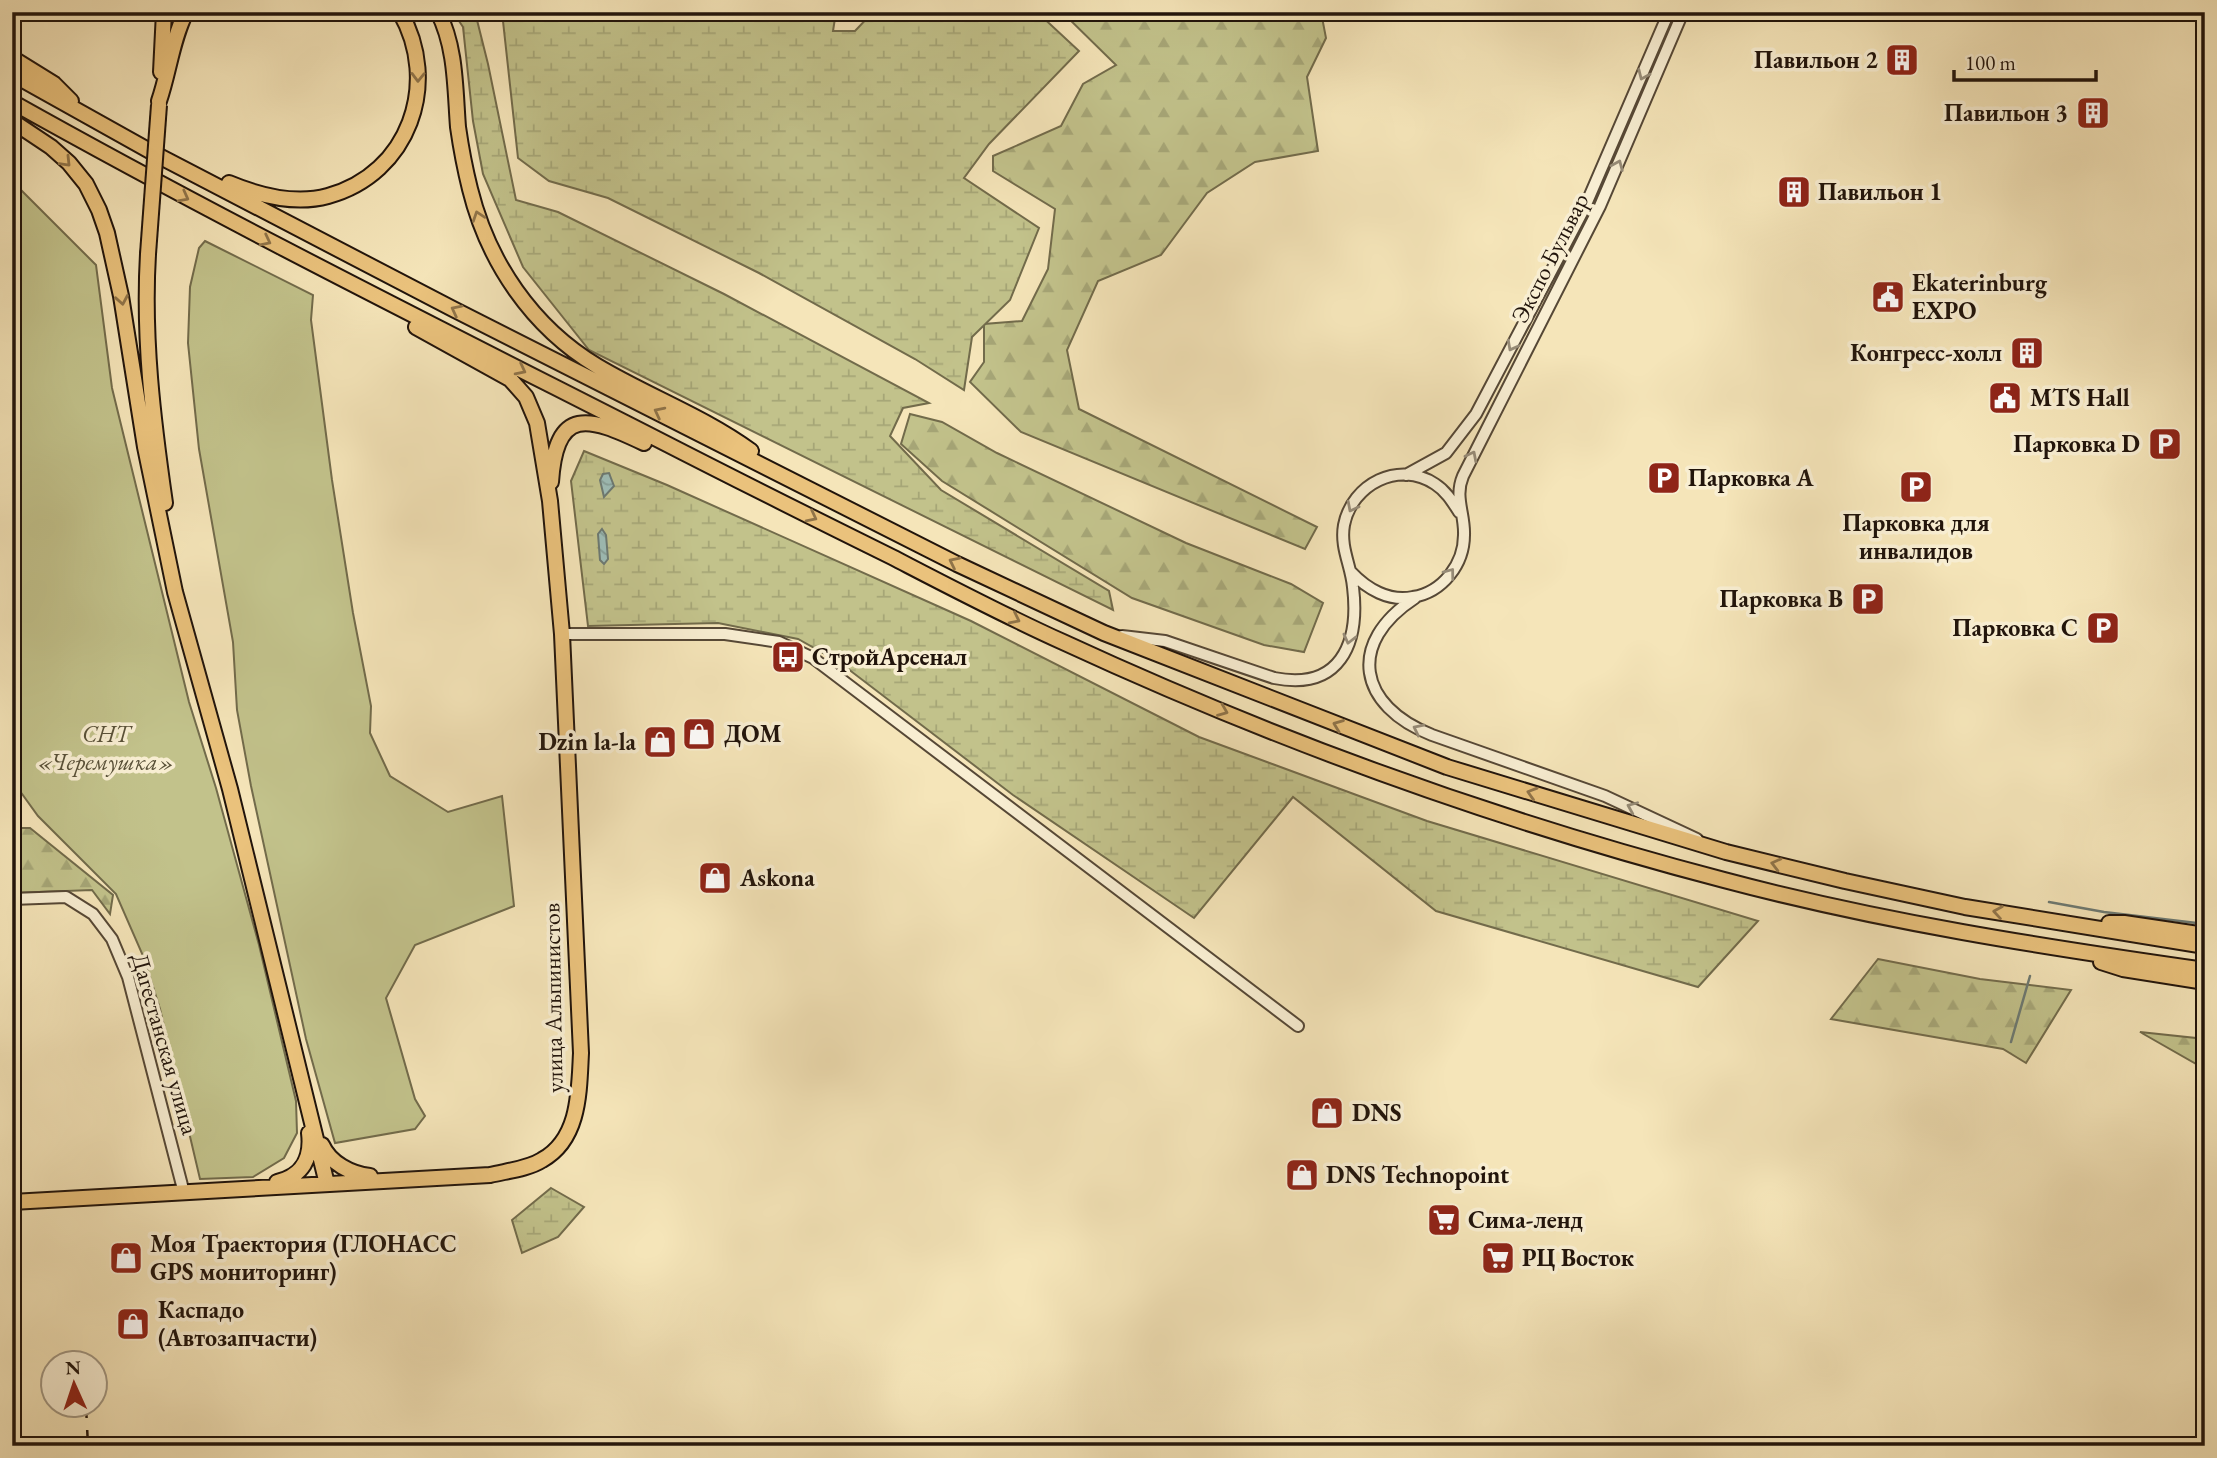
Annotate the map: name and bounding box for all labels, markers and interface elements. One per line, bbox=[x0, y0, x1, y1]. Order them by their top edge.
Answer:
scale bar bbox=[1954, 38, 2096, 82]
building icon: Павильон 2 bbox=[1883, 41, 1921, 79]
place label: Павильон 2 bbox=[1754, 44, 1878, 75]
text: 100 m bbox=[1965, 49, 2016, 76]
one-way arrow bbox=[1637, 68, 1651, 80]
one-way arrow bbox=[410, 72, 425, 83]
building icon: Павильон 3 bbox=[2074, 94, 2112, 132]
place label: Павильон 3 bbox=[1944, 97, 2068, 128]
one-way arrow bbox=[58, 153, 71, 166]
one-way arrow bbox=[1610, 160, 1624, 173]
building icon: Павильон 1 bbox=[1775, 173, 1813, 211]
place label: Павильон 1 bbox=[1818, 176, 1942, 207]
street label: Экспо Бульвар bbox=[1504, 188, 1596, 328]
one-way arrow bbox=[177, 189, 189, 202]
one-way arrow bbox=[472, 210, 486, 222]
one-way arrow bbox=[259, 232, 271, 246]
place label: Ekaterinburg EXPO bbox=[1912, 267, 2048, 326]
public building icon: Ekaterinburg EXPO bbox=[1869, 278, 1907, 316]
one-way arrow bbox=[114, 294, 129, 306]
one-way arrow bbox=[451, 305, 463, 319]
building icon: Конгресс-холл bbox=[2008, 334, 2046, 372]
place label: Конгресс-холл bbox=[1850, 337, 2002, 368]
one-way arrow bbox=[1506, 339, 1520, 351]
one-way arrow bbox=[514, 362, 526, 376]
public building icon: MTS Hall bbox=[1986, 379, 2024, 417]
place label: MTS Hall bbox=[2030, 382, 2130, 413]
one-way arrow bbox=[654, 407, 666, 421]
parking icon: Парковка D bbox=[2146, 425, 2184, 463]
place label: Парковка D bbox=[2013, 428, 2140, 459]
one-way arrow bbox=[1464, 451, 1478, 463]
parking icon: Парковка A bbox=[1645, 459, 1683, 497]
place label: Парковка A bbox=[1688, 462, 1814, 493]
parking icon: Парковка для инвалидов bbox=[1897, 468, 1935, 506]
one-way arrow bbox=[1346, 500, 1360, 512]
place label: Парковка для инвалидов bbox=[1842, 507, 1990, 566]
one-way arrow bbox=[805, 509, 817, 523]
one-way arrow bbox=[949, 556, 961, 570]
one-way arrow bbox=[1442, 568, 1454, 581]
parking icon: Парковка B bbox=[1849, 580, 1887, 618]
place label: Парковка B bbox=[1720, 583, 1843, 614]
parking icon: Парковка C bbox=[2084, 609, 2122, 647]
one-way arrow bbox=[1008, 610, 1020, 624]
place label: Парковка C bbox=[1953, 612, 2078, 643]
one-way arrow bbox=[1343, 633, 1357, 645]
bus stop icon: СтройАрсенал bbox=[769, 638, 807, 676]
place label: СтройАрсенал bbox=[812, 641, 967, 672]
one-way arrow bbox=[1216, 702, 1228, 716]
shop icon: ДОМ bbox=[680, 715, 718, 753]
park label: СНТ «Черемушка» bbox=[38, 718, 174, 777]
place label: ДОМ bbox=[724, 718, 781, 749]
one-way arrow bbox=[1332, 719, 1344, 733]
shop icon: Dzin la-la bbox=[641, 723, 679, 761]
one-way arrow bbox=[1413, 723, 1425, 737]
place label: Dzin la-la bbox=[538, 726, 636, 757]
one-way arrow bbox=[1527, 787, 1539, 802]
one-way arrow bbox=[1626, 801, 1639, 815]
one-way arrow bbox=[1770, 858, 1782, 872]
shop icon: Askona bbox=[696, 859, 734, 897]
place label: Askona bbox=[739, 862, 815, 893]
street label: улица Альпинистов bbox=[535, 903, 570, 1093]
one-way arrow bbox=[1992, 905, 2004, 920]
street label: Дагестанская улица bbox=[125, 949, 206, 1139]
shop icon: DNS bbox=[1308, 1094, 1346, 1132]
place label: DNS bbox=[1352, 1097, 1402, 1128]
shop icon: DNS Technopoint bbox=[1283, 1156, 1321, 1194]
place label: DNS Technopoint bbox=[1326, 1159, 1509, 1190]
supermarket icon: Сима-ленд bbox=[1425, 1201, 1463, 1239]
place label: Сима-ленд bbox=[1468, 1204, 1584, 1235]
place label: Моя Траектория (ГЛОНАСС GPS мониторинг) bbox=[150, 1228, 457, 1287]
shop icon: Моя Траектория (ГЛОНАСС GPS мониторинг) bbox=[107, 1239, 145, 1277]
supermarket icon: РЦ Восток bbox=[1479, 1239, 1517, 1277]
place label: РЦ Восток bbox=[1522, 1242, 1635, 1273]
place label: Каспадо (Автозапчасти) bbox=[158, 1294, 317, 1353]
shop icon: Каспадо (Автозапчасти) bbox=[114, 1305, 152, 1343]
north arrow bbox=[38, 1350, 108, 1420]
text: N bbox=[65, 1355, 82, 1380]

